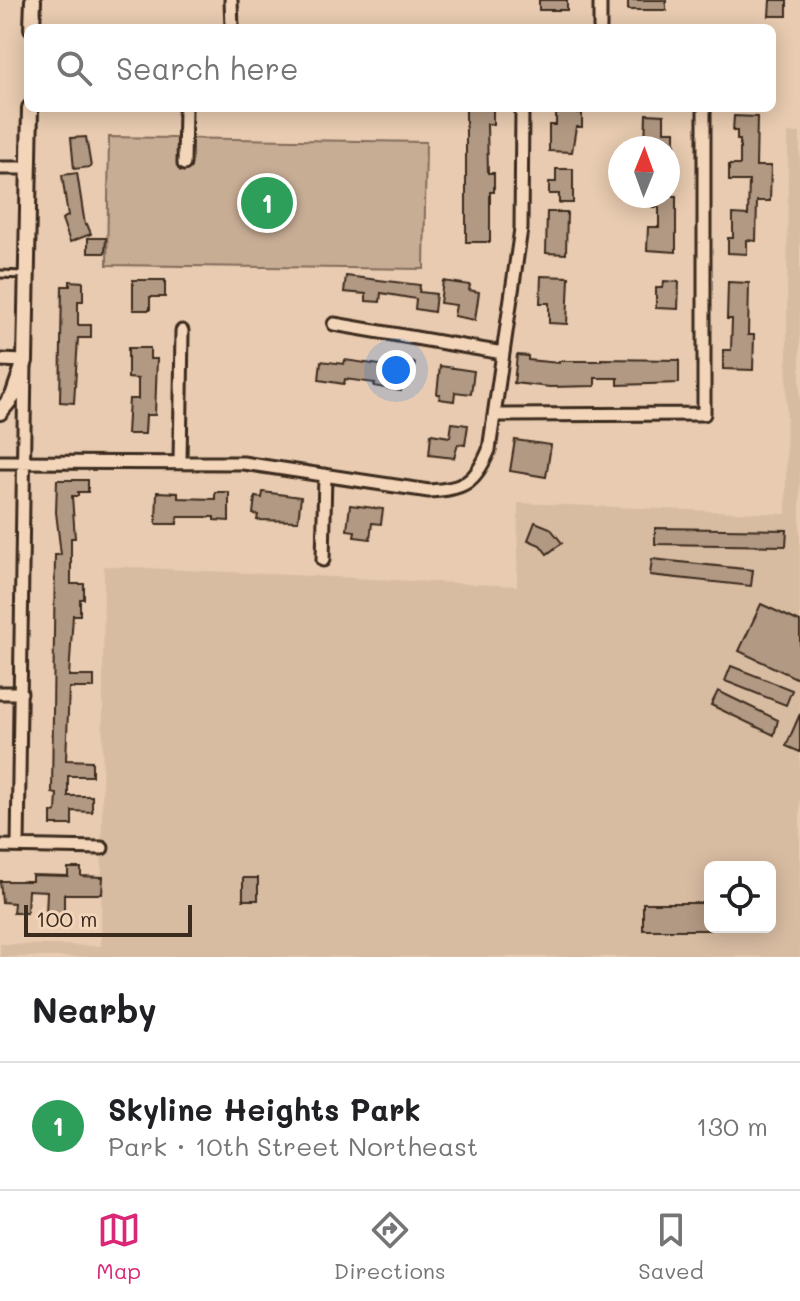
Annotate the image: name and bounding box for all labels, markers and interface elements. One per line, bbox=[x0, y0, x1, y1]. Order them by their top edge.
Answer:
search box bbox=[24, 24, 776, 112]
icon: search bbox=[52, 46, 96, 90]
text: Search here bbox=[116, 48, 299, 88]
north arrow bbox=[608, 136, 680, 208]
pin: 1 bbox=[241, 173, 293, 233]
your location bbox=[376, 350, 416, 390]
map controls bbox=[704, 861, 776, 933]
button: locate bbox=[704, 861, 776, 933]
scale bar bbox=[24, 901, 192, 937]
text: 100 m bbox=[36, 904, 98, 933]
text: Nearby bbox=[32, 987, 157, 1032]
text: Skyline Heights Park bbox=[108, 1089, 421, 1129]
text: 1 bbox=[52, 1109, 64, 1143]
text: 130 m bbox=[696, 1109, 768, 1143]
text: Park · 10th Street Northeast bbox=[108, 1129, 478, 1163]
tab: Map bbox=[96, 1208, 141, 1285]
tab: Directions bbox=[334, 1208, 446, 1285]
tab: Saved bbox=[638, 1208, 704, 1285]

